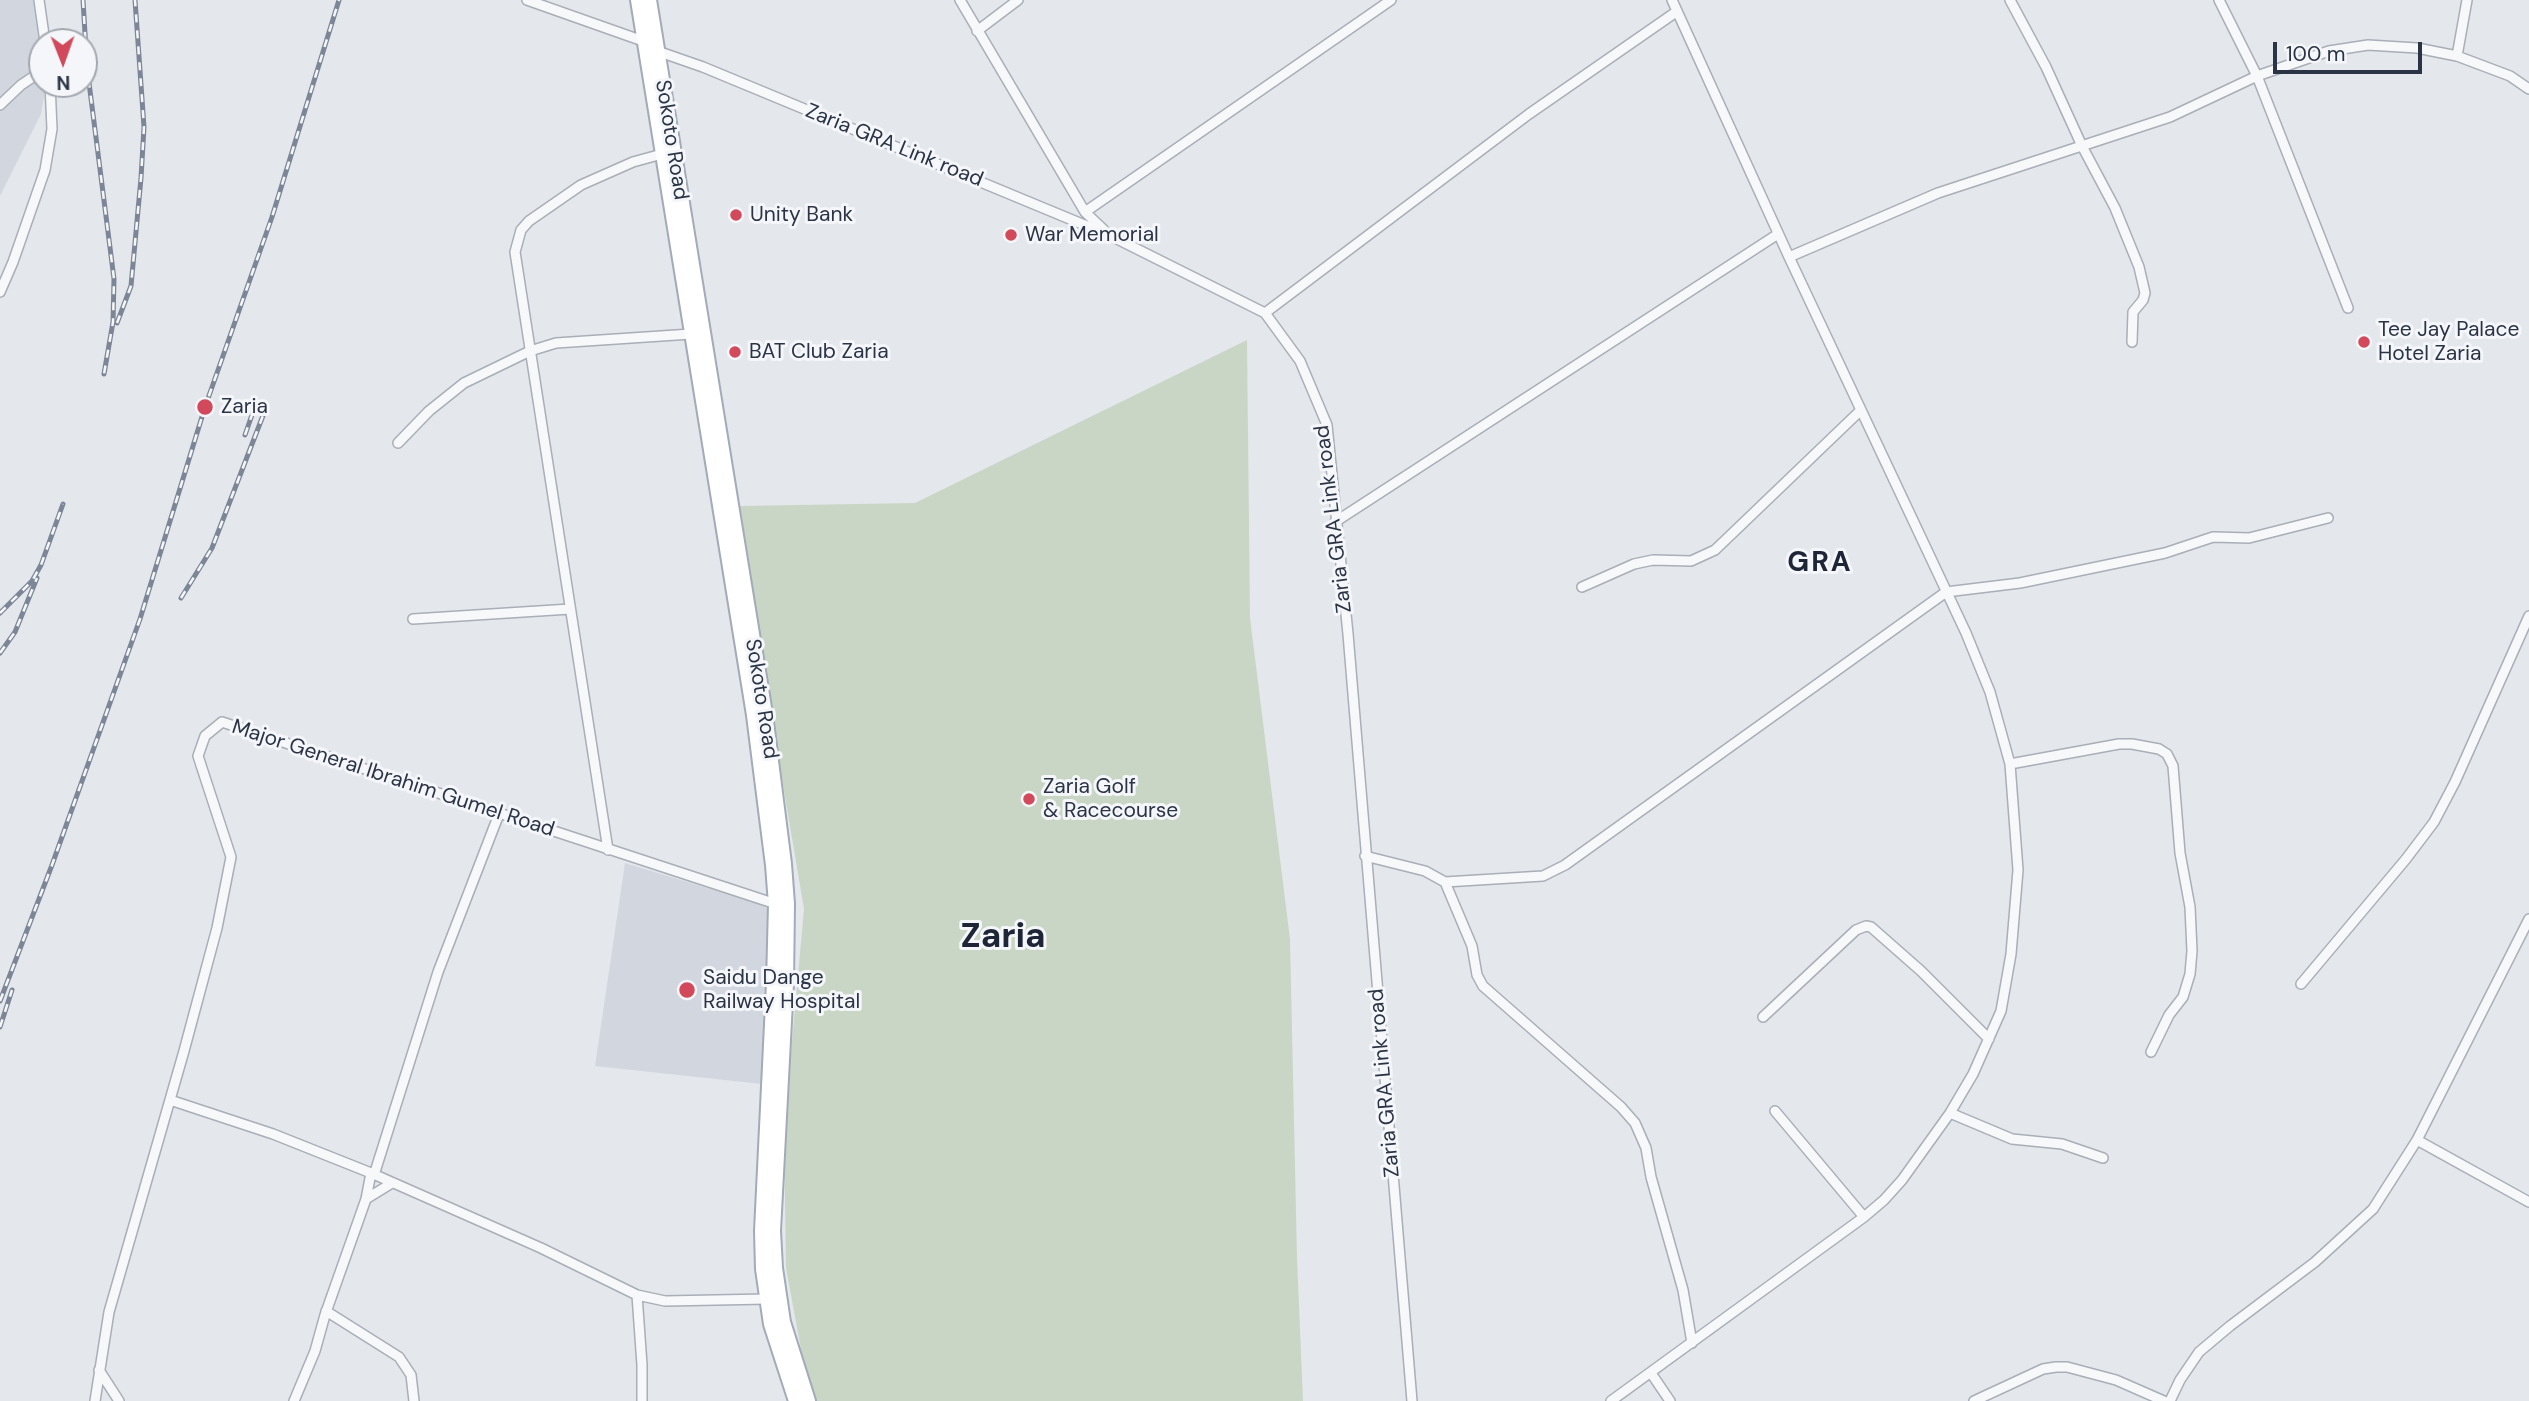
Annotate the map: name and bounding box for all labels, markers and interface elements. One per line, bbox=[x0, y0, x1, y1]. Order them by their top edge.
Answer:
north arrow bbox=[28, 28, 98, 98]
scale bar bbox=[2277, 28, 2426, 72]
text: 100 m bbox=[2286, 40, 2346, 68]
text: N bbox=[56, 70, 70, 95]
street label: Sokoto Road bbox=[649, 78, 693, 202]
street label: Zaria GRA Link road bbox=[802, 99, 986, 193]
place label: Unity Bank bbox=[750, 202, 853, 228]
marker: Unity Bank bbox=[728, 207, 744, 223]
place label: War Memorial bbox=[1025, 222, 1159, 248]
marker: War Memorial bbox=[1003, 227, 1019, 243]
place label: Tee Jay Palace Hotel Zaria bbox=[2378, 317, 2519, 367]
marker: Tee Jay Palace Hotel Zaria bbox=[2356, 334, 2372, 350]
place label: BAT Club Zaria bbox=[749, 339, 889, 365]
marker: BAT Club Zaria bbox=[727, 344, 743, 360]
place label: Zaria bbox=[221, 394, 268, 420]
marker: Zaria bbox=[195, 397, 215, 417]
street label: Zaria GRA Link road bbox=[1310, 424, 1358, 614]
district label: GRA bbox=[1788, 547, 1852, 581]
street label: Sokoto Road bbox=[739, 637, 783, 761]
street label: Major General Ibrahim Gumel Road bbox=[229, 715, 557, 843]
place label: Zaria Golf & Racecourse bbox=[1043, 774, 1178, 824]
marker: Zaria Golf & Racecourse bbox=[1021, 791, 1037, 807]
district label: Zaria bbox=[960, 917, 1046, 959]
place label: Saidu Dange Railway Hospital bbox=[703, 965, 860, 1015]
marker: Saidu Dange Railway Hospital bbox=[677, 980, 697, 1000]
street label: Zaria GRA Link road bbox=[1364, 988, 1406, 1178]

